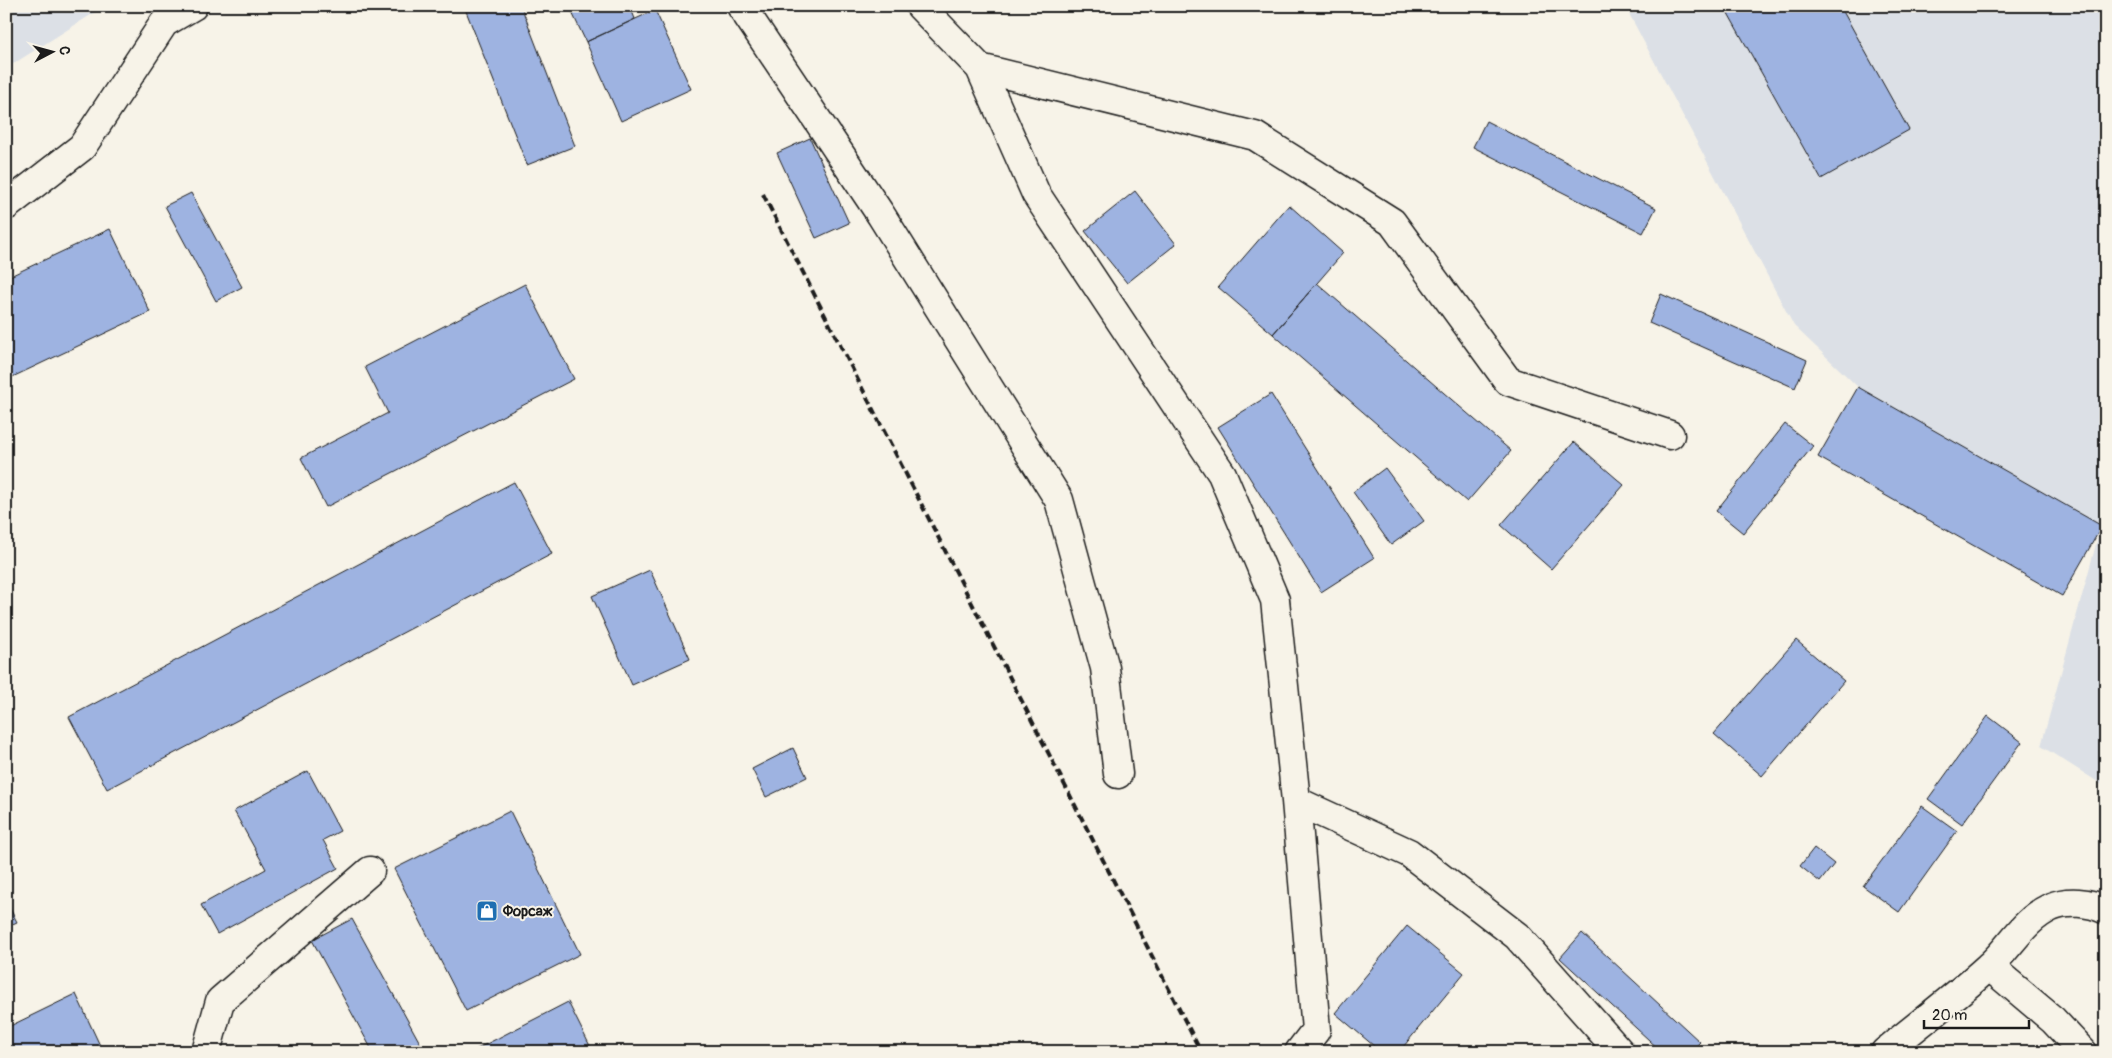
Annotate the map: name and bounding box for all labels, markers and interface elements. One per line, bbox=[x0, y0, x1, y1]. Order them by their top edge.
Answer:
north arrow bbox=[28, 28, 78, 78]
text: С bbox=[56, 46, 73, 56]
shop icon: Форсаж bbox=[475, 899, 499, 923]
place label: Форсаж bbox=[502, 902, 553, 921]
scale bar bbox=[1924, 998, 2030, 1030]
text: 20 m bbox=[1932, 1006, 1967, 1025]

